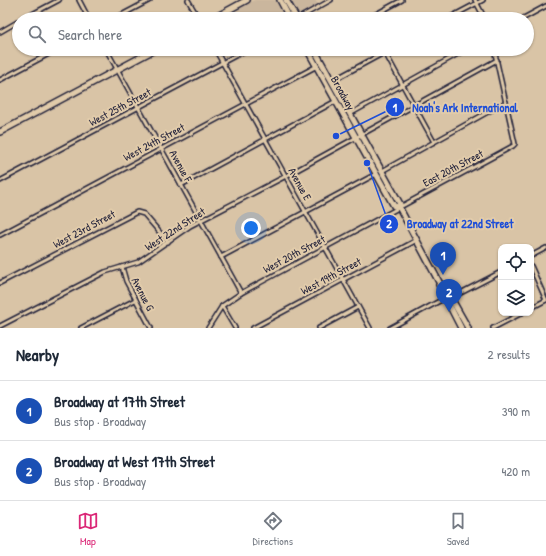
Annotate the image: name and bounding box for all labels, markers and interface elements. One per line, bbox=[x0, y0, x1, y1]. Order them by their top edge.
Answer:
search box bbox=[12, 12, 534, 56]
icon: search bbox=[26, 23, 48, 45]
text: Search here bbox=[58, 24, 122, 45]
street label: Broadway bbox=[328, 73, 358, 113]
street label: West 25th Street bbox=[87, 85, 154, 129]
callout: Noah's Ark International bbox=[385, 95, 526, 119]
text: 1 bbox=[393, 99, 398, 116]
text: Noah's Ark International bbox=[412, 99, 519, 116]
street label: West 24th Street bbox=[121, 120, 187, 164]
street label: East 20th Street bbox=[420, 146, 486, 190]
street label: Avenue F bbox=[166, 147, 196, 185]
street label: Avenue E bbox=[285, 165, 315, 203]
street label: West 22nd Street bbox=[142, 204, 208, 254]
street label: West 23rd Street bbox=[50, 207, 118, 251]
callout: Broadway at 22nd Street bbox=[379, 212, 522, 236]
text: 2 bbox=[386, 215, 392, 232]
text: Broadway at 22nd Street bbox=[407, 215, 514, 233]
your location bbox=[241, 218, 261, 238]
street label: West 20th Street bbox=[261, 232, 328, 276]
pin: 1 bbox=[430, 242, 456, 275]
map controls bbox=[498, 244, 534, 316]
button: locate bbox=[498, 244, 534, 280]
street label: West 19th Street bbox=[298, 254, 364, 298]
street label: Avenue G bbox=[129, 275, 158, 314]
pin: 2 bbox=[436, 279, 462, 312]
button: layers bbox=[498, 280, 534, 316]
text: Nearby bbox=[16, 343, 59, 366]
text: 2 results bbox=[488, 345, 530, 363]
text: Broadway at 17th Street bbox=[54, 391, 185, 412]
text: 1 bbox=[27, 402, 31, 420]
text: 390 m bbox=[502, 402, 530, 420]
text: Bus stop · Broadway bbox=[54, 412, 146, 430]
text: Broadway at West 17th Street bbox=[54, 451, 215, 472]
text: 2 bbox=[26, 462, 32, 480]
text: 420 m bbox=[501, 462, 530, 480]
text: Bus stop · Broadway bbox=[54, 472, 146, 490]
tab: Map bbox=[77, 510, 99, 548]
tab: Directions bbox=[253, 510, 293, 548]
tab: Saved bbox=[447, 510, 469, 548]

